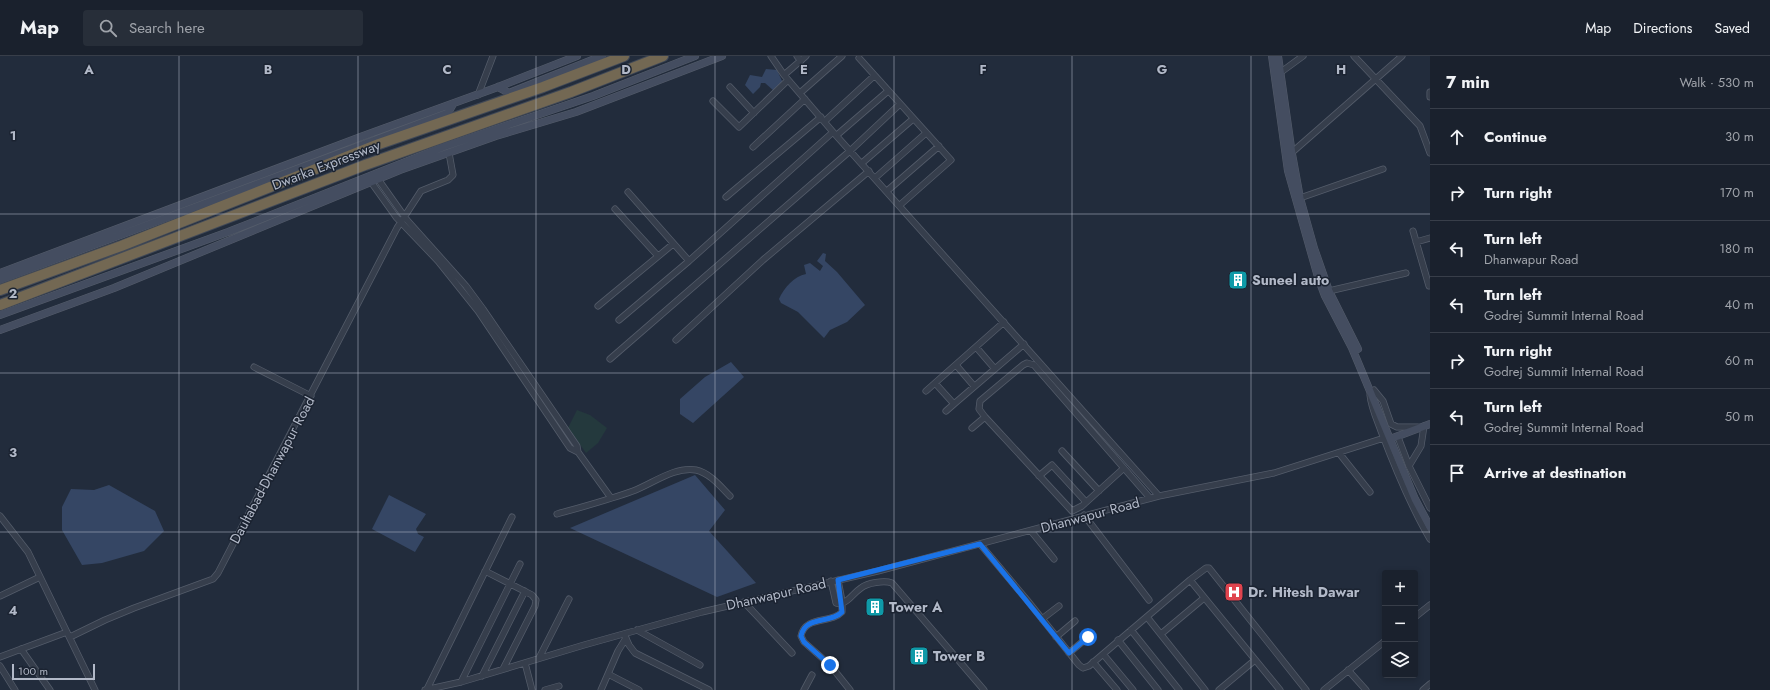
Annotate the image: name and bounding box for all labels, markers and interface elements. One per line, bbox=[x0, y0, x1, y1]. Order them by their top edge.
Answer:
search box bbox=[83, 10, 363, 46]
text: Map bbox=[20, 14, 59, 41]
icon: search bbox=[97, 17, 119, 39]
text: Search here bbox=[129, 17, 205, 39]
text: Map bbox=[1585, 18, 1611, 38]
text: Directions bbox=[1633, 18, 1693, 38]
text: Saved bbox=[1715, 18, 1750, 38]
text: A bbox=[83, 60, 94, 79]
text: B bbox=[264, 60, 273, 79]
text: C bbox=[442, 60, 452, 79]
text: D bbox=[621, 60, 631, 79]
text: E bbox=[800, 60, 808, 79]
text: F bbox=[979, 60, 987, 79]
text: G bbox=[1157, 60, 1168, 79]
text: H bbox=[1336, 60, 1346, 79]
text: 7 min bbox=[1446, 70, 1490, 94]
text: Walk · 530 m bbox=[1679, 73, 1754, 92]
text: 1 bbox=[10, 126, 16, 145]
icon: ahead bbox=[1446, 126, 1468, 148]
text: Continue bbox=[1484, 126, 1547, 148]
text: 30 m bbox=[1725, 127, 1754, 146]
street label: Dwarka Expressway bbox=[269, 135, 384, 195]
icon: right bbox=[1446, 182, 1468, 204]
text: Turn right bbox=[1484, 182, 1552, 204]
text: 170 m bbox=[1719, 183, 1754, 202]
text: Turn left bbox=[1484, 228, 1542, 250]
icon: left bbox=[1446, 238, 1468, 260]
text: 180 m bbox=[1719, 239, 1754, 258]
text: Dhanwapur Road bbox=[1484, 250, 1578, 269]
building icon: Suneel auto bbox=[1227, 269, 1249, 291]
place label: Suneel auto bbox=[1252, 270, 1329, 290]
text: 2 bbox=[9, 284, 17, 303]
text: Turn left bbox=[1484, 284, 1542, 306]
icon: left bbox=[1446, 294, 1468, 316]
text: 40 m bbox=[1725, 295, 1754, 314]
text: Godrej Summit Internal Road bbox=[1484, 306, 1644, 325]
text: Turn right bbox=[1484, 340, 1552, 362]
icon: right bbox=[1446, 350, 1468, 372]
text: 60 m bbox=[1725, 351, 1754, 370]
text: Godrej Summit Internal Road bbox=[1484, 362, 1644, 381]
street label: Daultabad-Dhanwapur Road bbox=[225, 393, 319, 547]
text: Turn left bbox=[1484, 396, 1542, 418]
icon: left bbox=[1446, 406, 1468, 428]
text: 50 m bbox=[1725, 407, 1754, 426]
text: Godrej Summit Internal Road bbox=[1484, 418, 1644, 437]
text: 3 bbox=[9, 443, 17, 462]
icon: arrive bbox=[1446, 462, 1468, 484]
text: Arrive at destination bbox=[1484, 462, 1626, 484]
street label: Dhanwapur Road bbox=[1038, 492, 1142, 538]
map controls bbox=[1382, 570, 1418, 678]
button: + bbox=[1382, 570, 1418, 606]
street label: Dhanwapur Road bbox=[724, 573, 828, 615]
hospital icon: Dr. Hitesh Dawar bbox=[1223, 581, 1245, 603]
place label: Dr. Hitesh Dawar bbox=[1248, 582, 1360, 602]
building icon: Tower A bbox=[864, 596, 886, 618]
place label: Tower A bbox=[889, 597, 943, 617]
text: 4 bbox=[8, 601, 18, 620]
button: − bbox=[1382, 606, 1418, 642]
route start bbox=[1079, 628, 1097, 646]
button: layers bbox=[1382, 642, 1418, 678]
building icon: Tower B bbox=[908, 645, 930, 667]
place label: Tower B bbox=[933, 646, 985, 666]
route end bbox=[821, 656, 839, 674]
scale bar bbox=[12, 662, 95, 681]
text: 100 m bbox=[18, 663, 48, 679]

